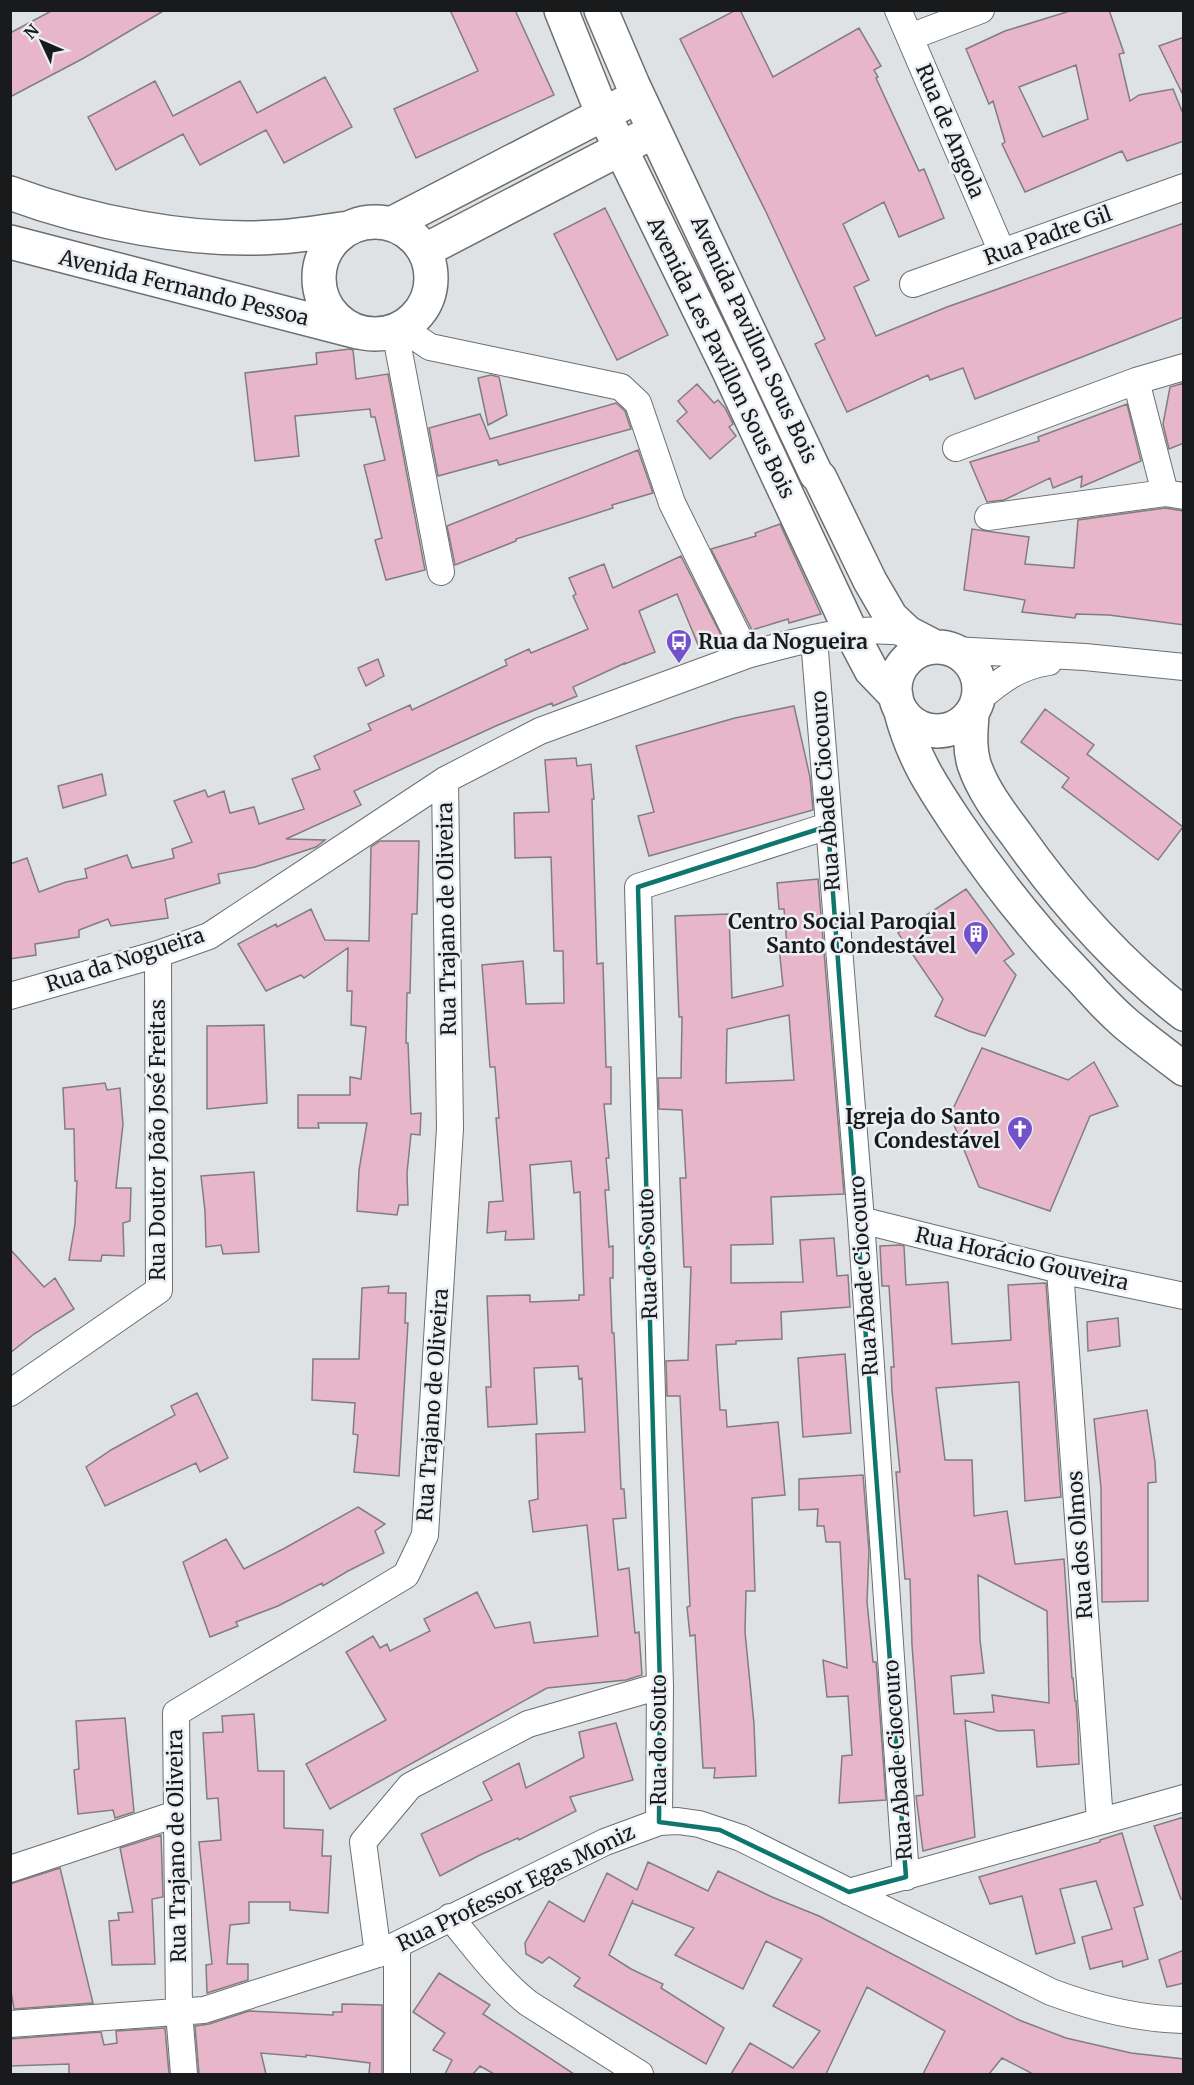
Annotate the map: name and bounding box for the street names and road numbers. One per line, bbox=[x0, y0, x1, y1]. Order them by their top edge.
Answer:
street label: Rua de Angola bbox=[910, 60, 991, 202]
street label: Rua Padre Gil bbox=[980, 200, 1116, 271]
street label: Avenida Pavillon Sous Bois bbox=[685, 211, 824, 468]
street label: Avenida Les Pavillon Sous Bois bbox=[641, 212, 801, 503]
street label: Avenida Fernando Pessoa bbox=[56, 243, 312, 332]
street label: Rua Abade Ciocouro bbox=[805, 690, 846, 892]
street label: Rua Trajano de Oliveira bbox=[431, 802, 462, 1036]
street label: Rua da Nogueira bbox=[42, 921, 208, 998]
street label: Rua Doutor João José Freitas bbox=[144, 999, 171, 1281]
street label: Rua Abade Ciocouro bbox=[843, 1175, 884, 1377]
street label: Rua do Souto bbox=[632, 1188, 663, 1320]
street label: Rua Horácio Gouveira bbox=[913, 1221, 1131, 1296]
street label: Rua Trajano de Oliveira bbox=[411, 1287, 454, 1523]
street label: Rua dos Olmos bbox=[1061, 1470, 1098, 1620]
street label: Rua Abade Ciocouro bbox=[877, 1659, 918, 1861]
street label: Rua do Souto bbox=[645, 1674, 672, 1806]
street label: Rua Trajano de Oliveira bbox=[161, 1729, 192, 1963]
street label: Rua Professor Egas Moniz bbox=[392, 1818, 639, 1957]

